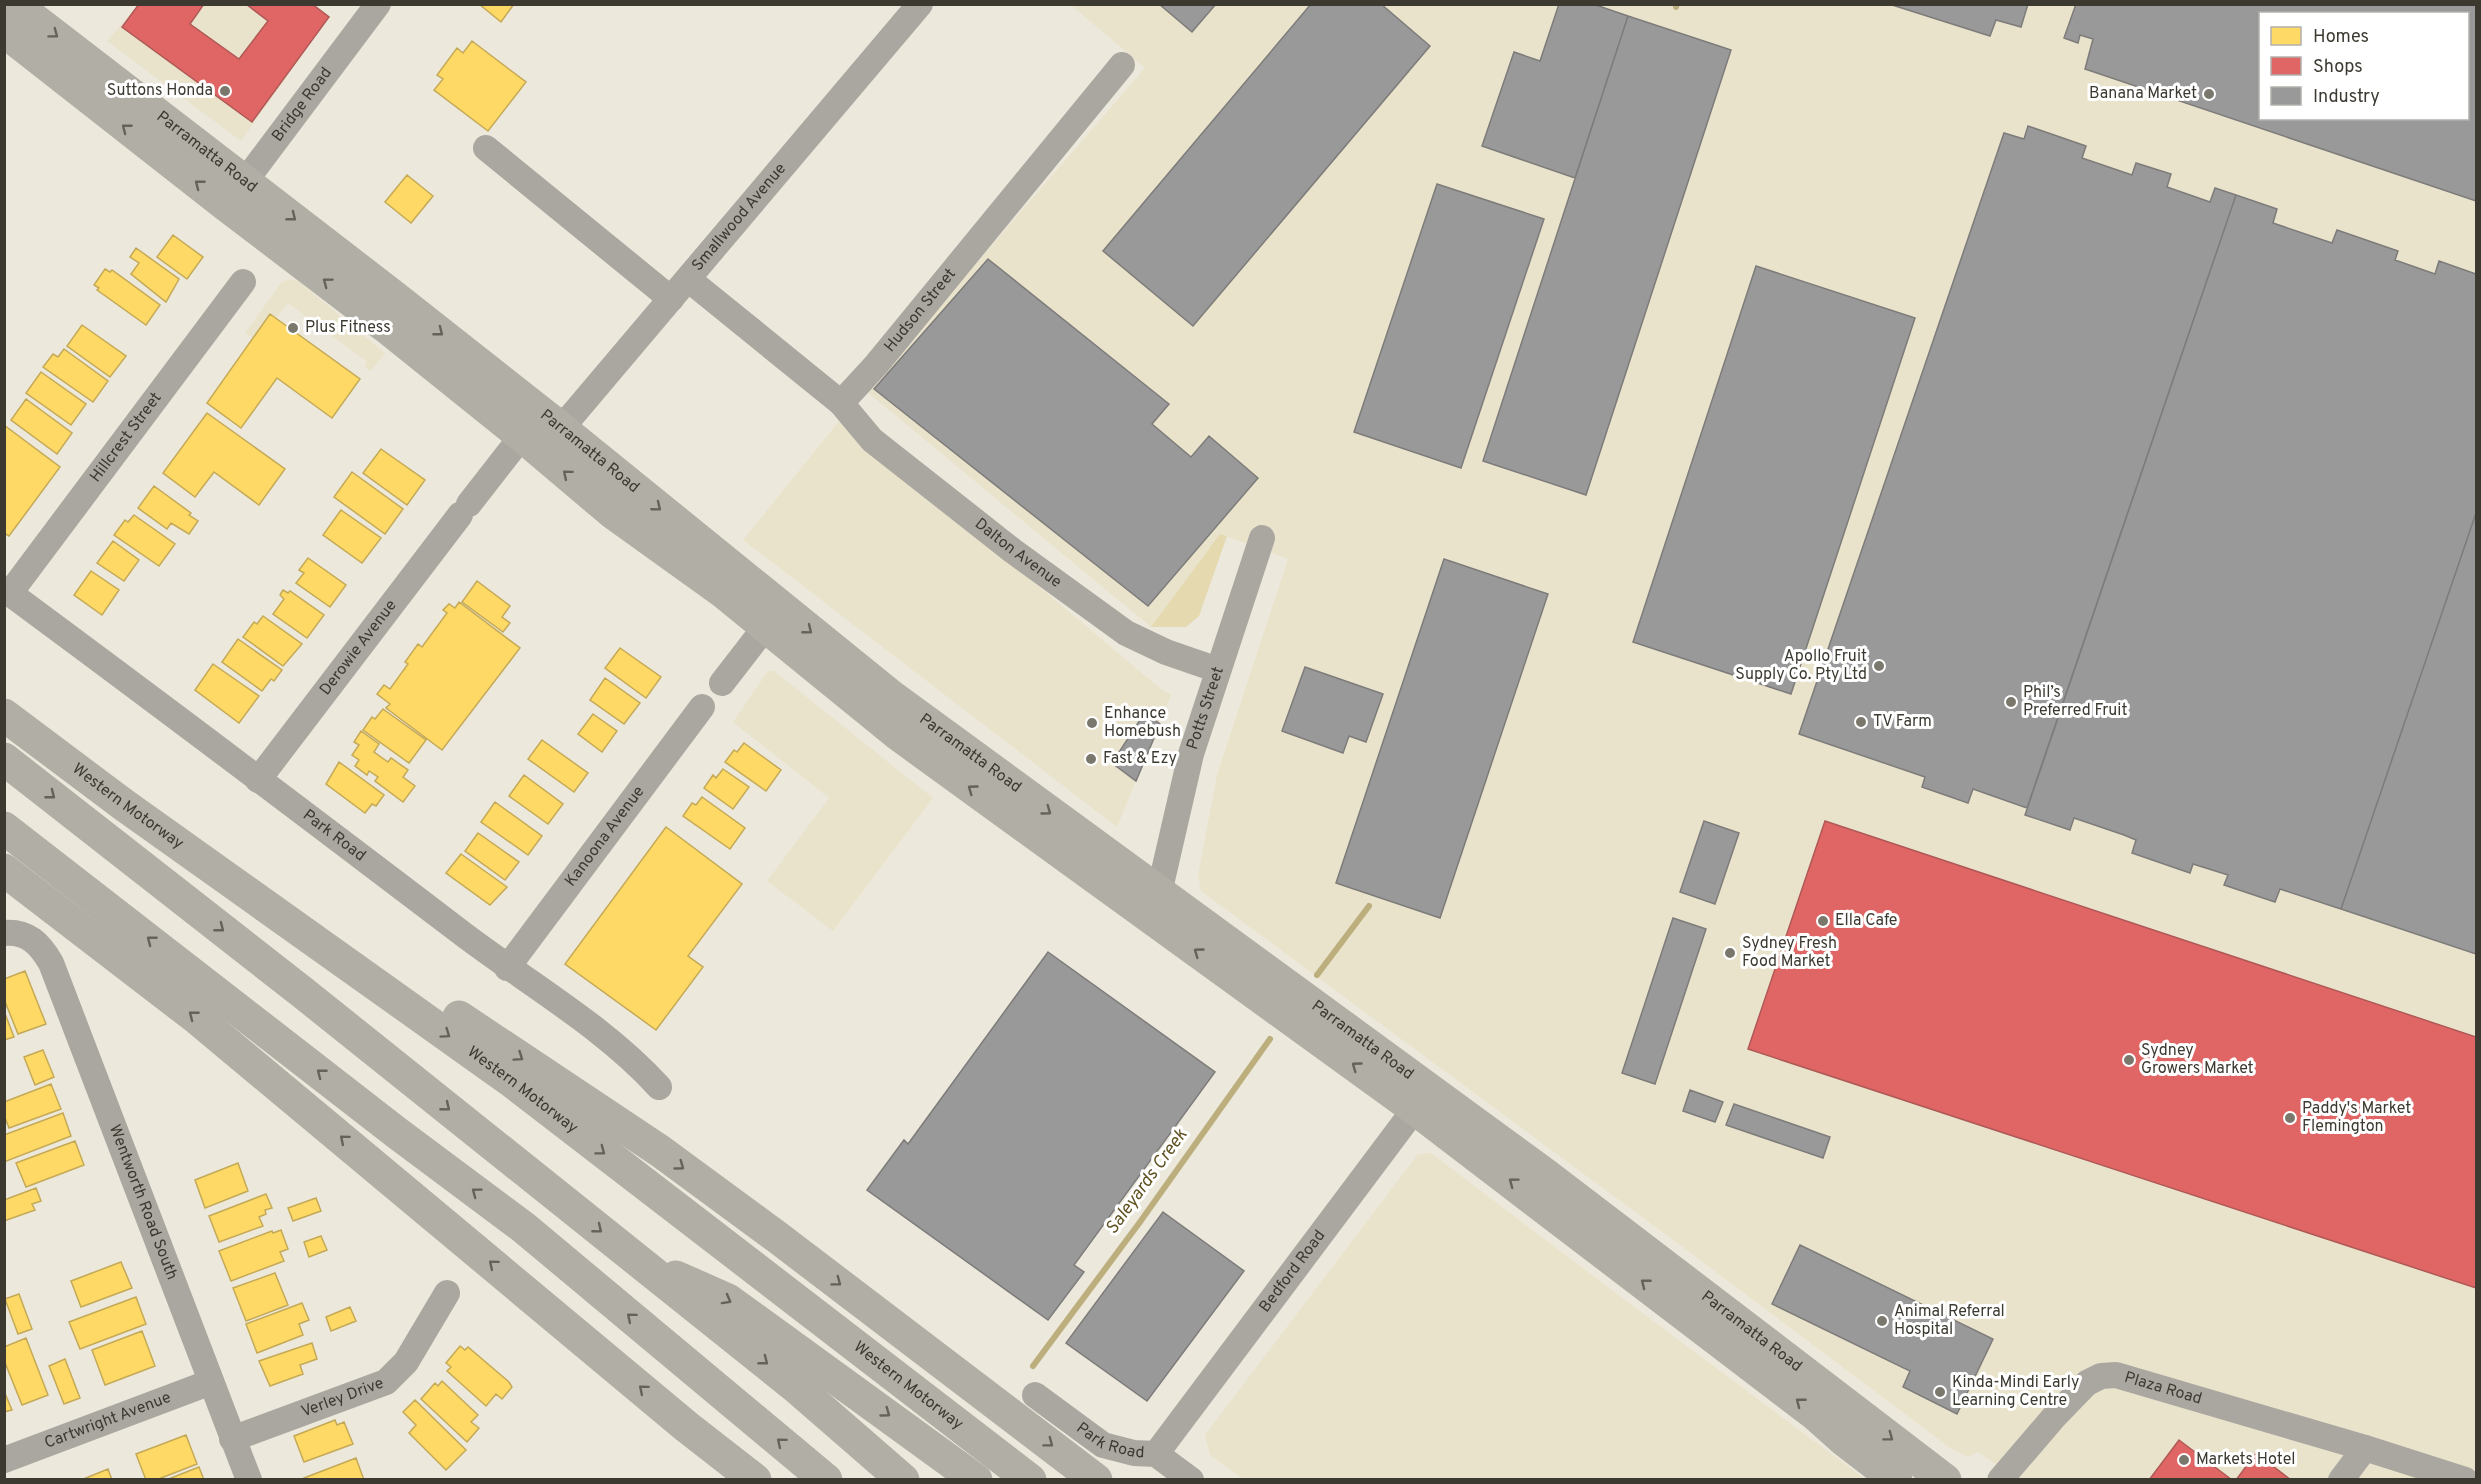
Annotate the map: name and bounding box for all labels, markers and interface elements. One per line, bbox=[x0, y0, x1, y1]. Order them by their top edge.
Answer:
legend bbox=[2259, 12, 2469, 120]
text: Homes bbox=[2313, 26, 2369, 49]
one-way arrow bbox=[47, 27, 58, 38]
text: Shops bbox=[2313, 56, 2363, 79]
street label: Bridge Road bbox=[268, 64, 337, 146]
place label: Suttons Honda bbox=[107, 81, 213, 101]
marker: Suttons Honda bbox=[218, 84, 232, 98]
place label: Banana Market bbox=[2089, 84, 2197, 104]
text: Industry bbox=[2313, 86, 2380, 109]
marker: Banana Market bbox=[2202, 87, 2216, 101]
street label: Parramatta Road bbox=[152, 107, 261, 197]
one-way arrow bbox=[122, 124, 133, 135]
street label: Smallwood Avenue bbox=[688, 159, 791, 276]
one-way arrow bbox=[195, 181, 206, 192]
one-way arrow bbox=[285, 210, 296, 221]
street label: Hudson Street bbox=[880, 265, 961, 356]
one-way arrow bbox=[323, 278, 334, 289]
place label: Plus Fitness bbox=[305, 318, 391, 338]
marker: Plus Fitness bbox=[286, 321, 300, 335]
one-way arrow bbox=[432, 325, 443, 336]
street label: Hillcrest Street bbox=[86, 389, 166, 487]
street label: Parramatta Road bbox=[536, 406, 643, 498]
one-way arrow bbox=[563, 470, 574, 481]
one-way arrow bbox=[650, 499, 661, 510]
street label: Dalton Avenue bbox=[970, 514, 1065, 593]
street label: Derowie Avenue bbox=[316, 596, 401, 700]
one-way arrow bbox=[801, 622, 812, 633]
place label: Apollo Fruit Supply Co. Pty Ltd bbox=[1735, 647, 1867, 685]
marker: Apollo Fruit Supply Co. Pty Ltd bbox=[1872, 659, 1886, 673]
street label: Potts Street bbox=[1183, 664, 1229, 752]
place label: Phil’s Preferred Fruit bbox=[2023, 683, 2127, 721]
marker: Phil’s Preferred Fruit bbox=[2004, 695, 2018, 709]
place label: Enhance Homebush bbox=[1104, 704, 1181, 742]
street label: Parramatta Road bbox=[915, 710, 1025, 798]
place label: TV Farm bbox=[1873, 712, 1932, 732]
marker: TV Farm bbox=[1854, 715, 1868, 729]
marker: Enhance Homebush bbox=[1085, 716, 1099, 730]
place label: Fast & Ezy bbox=[1103, 749, 1177, 769]
marker: Fast & Ezy bbox=[1084, 752, 1098, 766]
street label: Western Motorway bbox=[68, 759, 187, 854]
street label: Kanoona Avenue bbox=[561, 782, 649, 891]
one-way arrow bbox=[967, 785, 978, 796]
one-way arrow bbox=[44, 787, 55, 798]
one-way arrow bbox=[1040, 804, 1051, 815]
street label: Park Road bbox=[298, 806, 369, 866]
place label: Ella Cafe bbox=[1835, 911, 1897, 931]
marker: Ella Cafe bbox=[1816, 914, 1830, 928]
one-way arrow bbox=[214, 921, 225, 932]
place label: Sydney Fresh Food Market bbox=[1742, 934, 1837, 972]
one-way arrow bbox=[147, 936, 158, 947]
marker: Sydney Fresh Food Market bbox=[1723, 946, 1737, 960]
one-way arrow bbox=[1193, 948, 1204, 959]
street label: Parramatta Road bbox=[1307, 997, 1417, 1085]
one-way arrow bbox=[189, 1012, 200, 1023]
one-way arrow bbox=[439, 1027, 450, 1038]
place label: Sydney Growers Market bbox=[2141, 1041, 2254, 1079]
street label: Western Motorway bbox=[463, 1042, 582, 1138]
one-way arrow bbox=[512, 1050, 523, 1061]
marker: Sydney Growers Market bbox=[2122, 1053, 2136, 1067]
one-way arrow bbox=[1352, 1062, 1363, 1073]
one-way arrow bbox=[317, 1070, 328, 1081]
place label: Paddy's Market Flemington bbox=[2302, 1099, 2411, 1137]
one-way arrow bbox=[439, 1100, 450, 1111]
marker: Paddy's Market Flemington bbox=[2283, 1111, 2297, 1125]
street label: Wentworth Road South bbox=[104, 1122, 181, 1283]
water label: Saleyards Creek bbox=[1101, 1124, 1194, 1239]
one-way arrow bbox=[339, 1136, 350, 1147]
one-way arrow bbox=[595, 1144, 606, 1155]
one-way arrow bbox=[674, 1159, 685, 1170]
one-way arrow bbox=[1508, 1179, 1519, 1190]
one-way arrow bbox=[472, 1188, 483, 1199]
one-way arrow bbox=[591, 1222, 602, 1233]
street label: Bedford Road bbox=[1255, 1226, 1330, 1317]
one-way arrow bbox=[489, 1260, 500, 1271]
one-way arrow bbox=[830, 1275, 841, 1286]
one-way arrow bbox=[1641, 1280, 1652, 1291]
street label: Parramatta Road bbox=[1697, 1287, 1806, 1377]
one-way arrow bbox=[721, 1293, 731, 1305]
place label: Animal Referral Hospital bbox=[1894, 1302, 2005, 1340]
one-way arrow bbox=[627, 1314, 638, 1325]
marker: Animal Referral Hospital bbox=[1875, 1314, 1889, 1328]
street label: Western Motorway bbox=[849, 1338, 967, 1435]
one-way arrow bbox=[757, 1354, 768, 1365]
street label: Plaza Road bbox=[2122, 1368, 2204, 1410]
place label: Kinda-Mindi Early Learning Centre bbox=[1952, 1373, 2079, 1411]
street label: Verley Drive bbox=[299, 1374, 387, 1422]
marker: Kinda-Mindi Early Learning Centre bbox=[1933, 1385, 1947, 1399]
one-way arrow bbox=[639, 1386, 650, 1397]
street label: Cartwright Avenue bbox=[42, 1388, 174, 1454]
one-way arrow bbox=[1796, 1399, 1807, 1410]
one-way arrow bbox=[880, 1406, 891, 1417]
street label: Park Road bbox=[1072, 1418, 1145, 1463]
one-way arrow bbox=[1882, 1430, 1893, 1441]
one-way arrow bbox=[1042, 1436, 1053, 1447]
one-way arrow bbox=[777, 1438, 788, 1449]
place label: Markets Hotel bbox=[2196, 1450, 2295, 1470]
marker: Markets Hotel bbox=[2177, 1453, 2191, 1467]

